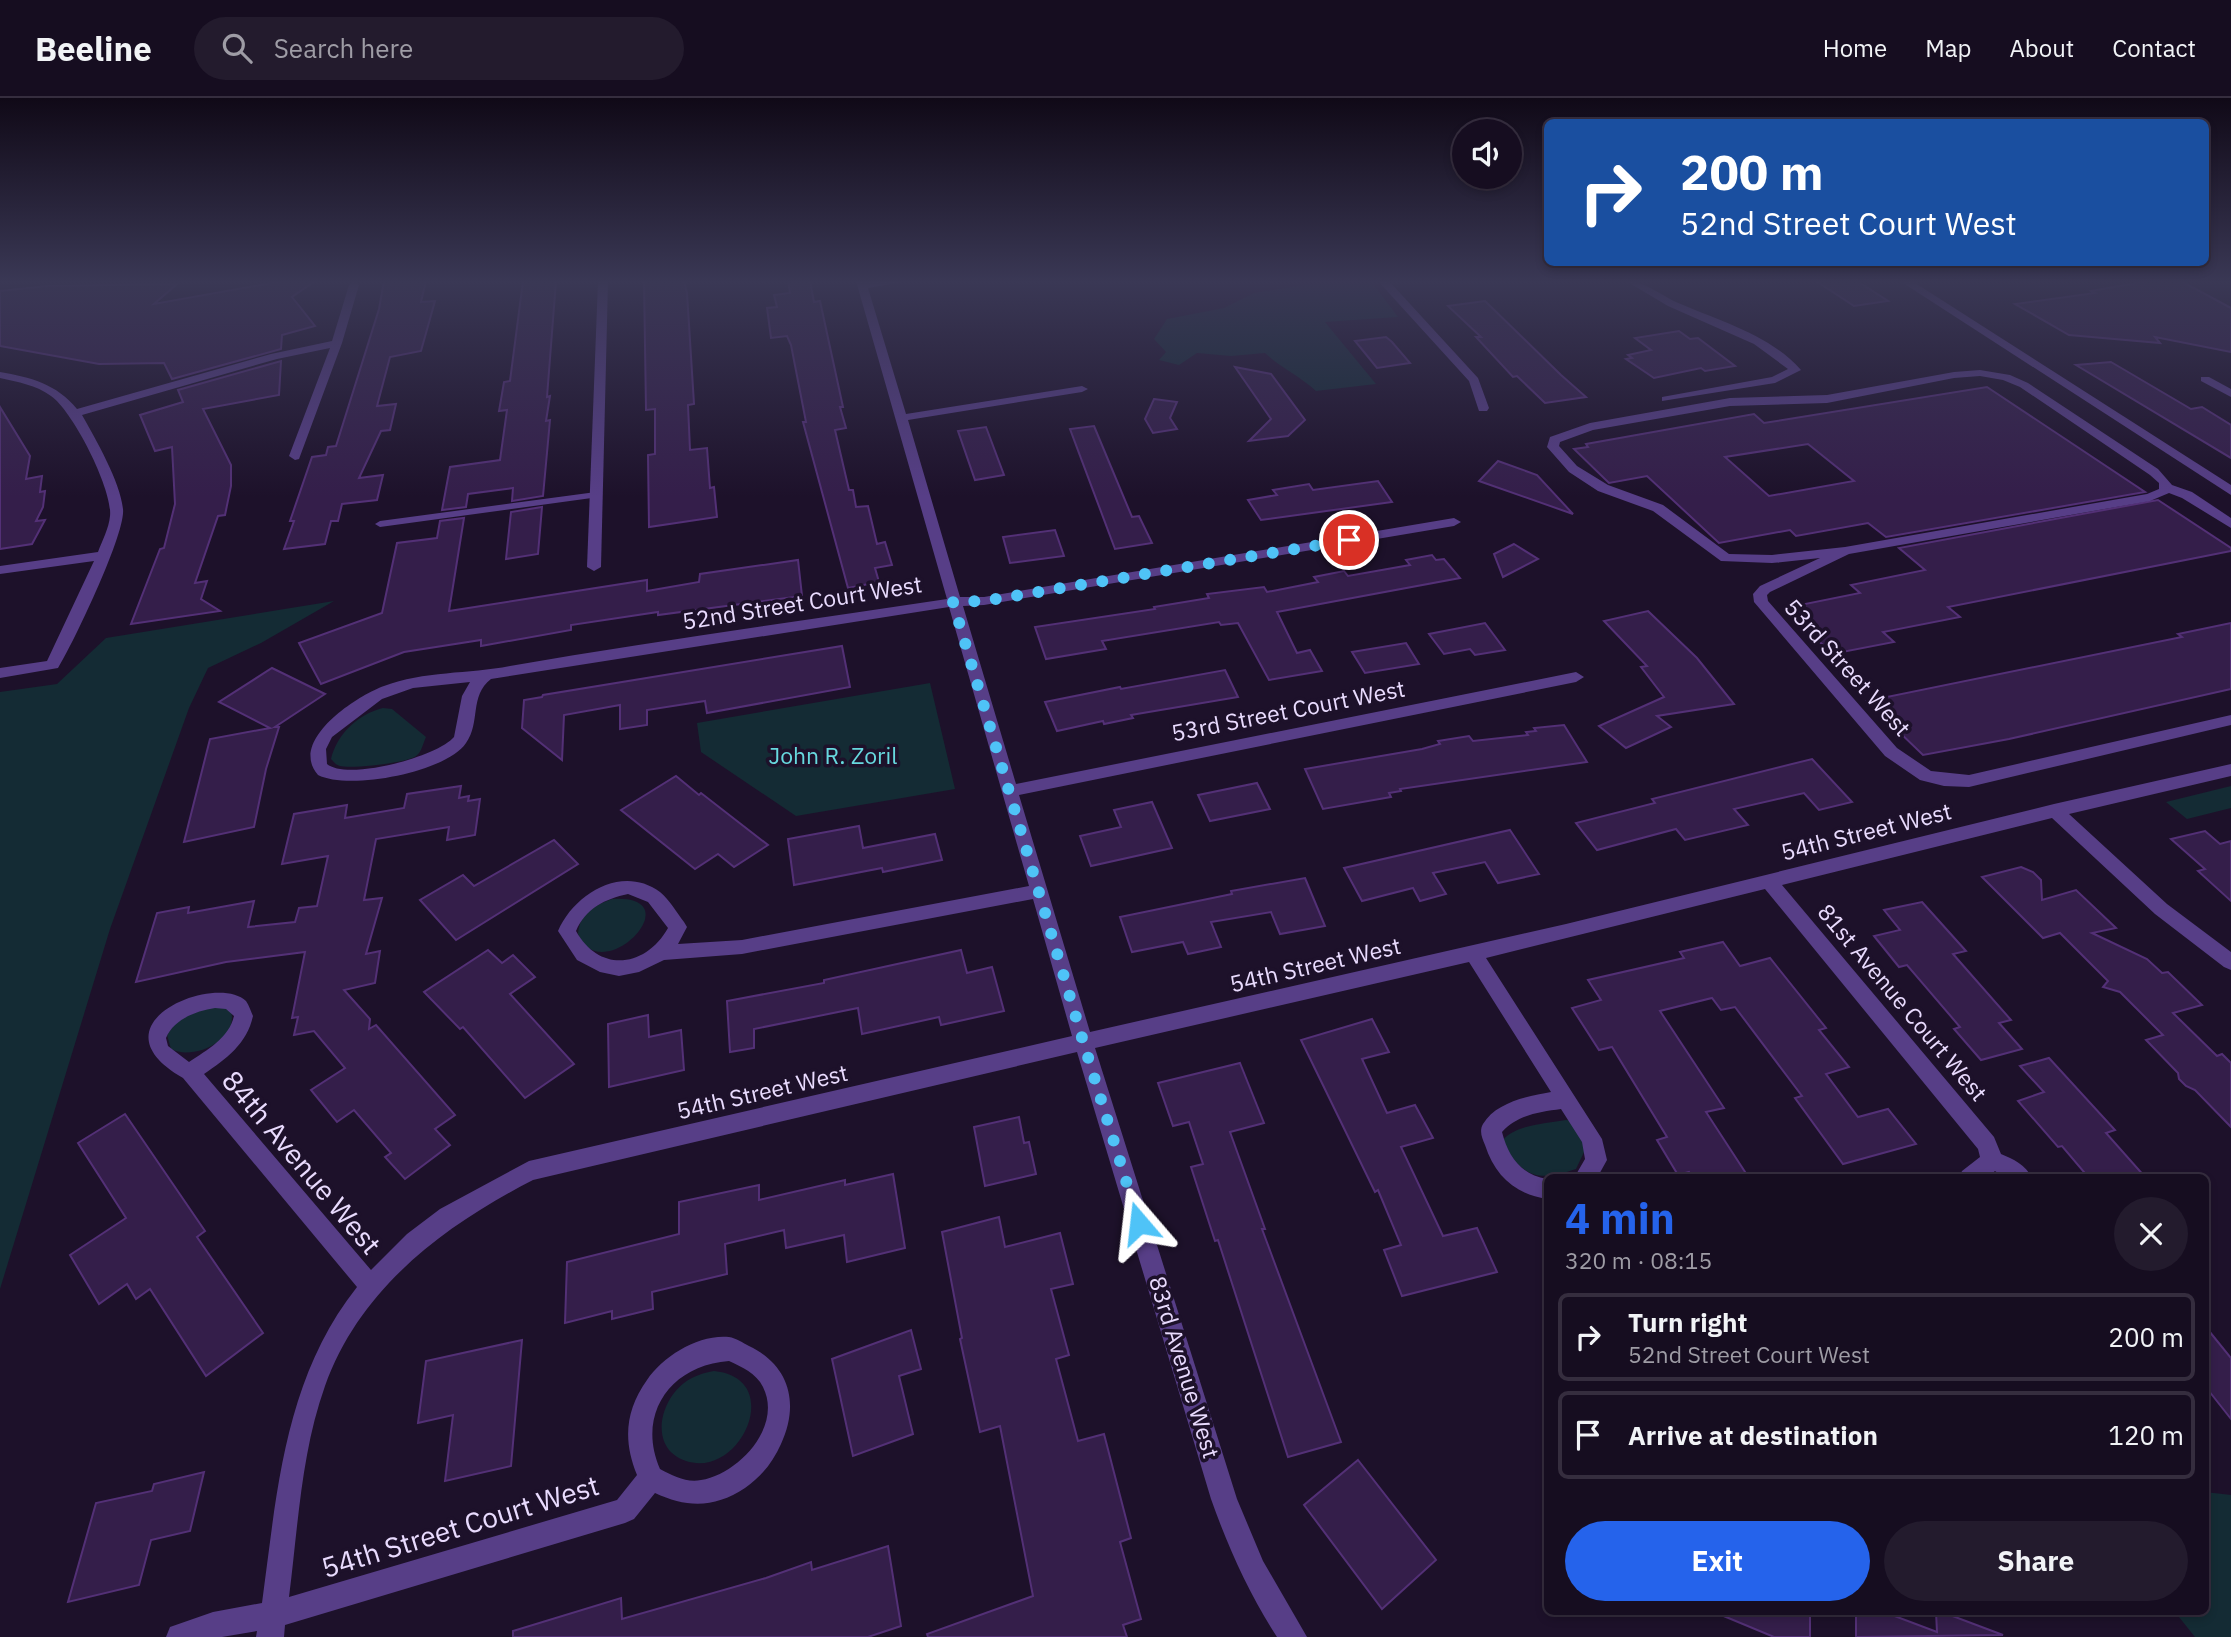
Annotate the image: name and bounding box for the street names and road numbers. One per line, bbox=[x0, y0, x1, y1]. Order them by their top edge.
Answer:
street label: 52nd Street Court West bbox=[680, 568, 924, 636]
street label: 53rd Street West bbox=[1778, 592, 1918, 742]
street label: 53rd Street Court West bbox=[1169, 673, 1407, 747]
street label: 54th Street West bbox=[1778, 795, 1954, 867]
street label: 81st Avenue Court West bbox=[1812, 897, 1994, 1107]
street label: 54th Street West bbox=[1227, 930, 1403, 998]
street label: 54th Street West bbox=[674, 1057, 850, 1125]
street label: 84th Avenue West bbox=[214, 1062, 390, 1262]
street label: 83rd Avenue West bbox=[1143, 1272, 1227, 1462]
street label: 54th Street Court West bbox=[317, 1466, 603, 1586]

